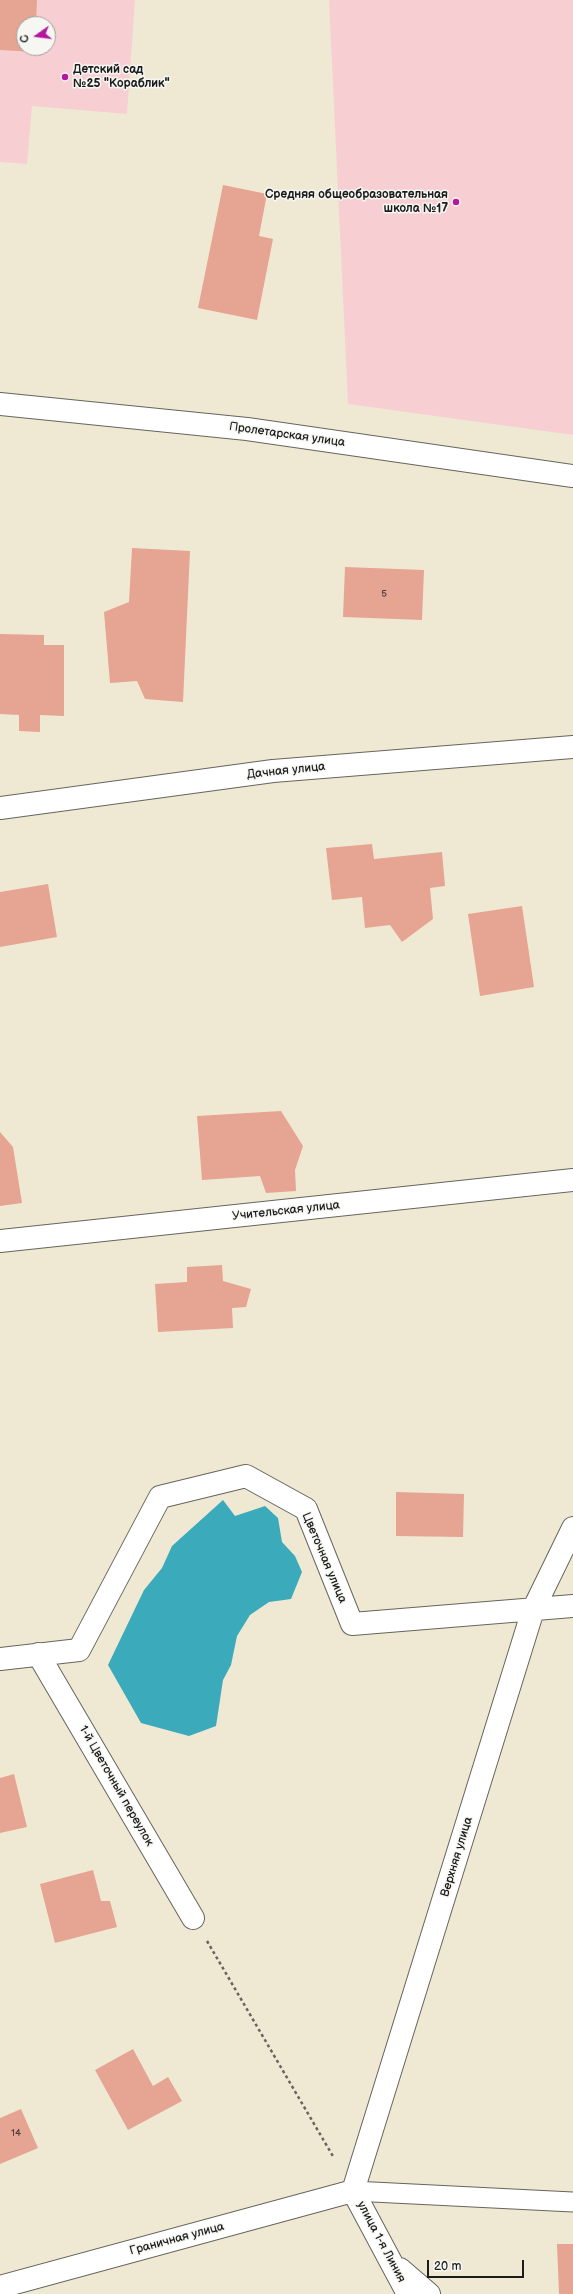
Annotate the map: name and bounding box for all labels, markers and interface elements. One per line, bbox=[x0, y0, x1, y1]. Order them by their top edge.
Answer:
north arrow bbox=[16, 16, 56, 56]
text: С bbox=[18, 33, 32, 44]
place label: Детский сад №25 "Кораблик" bbox=[73, 63, 170, 91]
marker: Детский сад №25 "Кораблик" bbox=[60, 72, 70, 82]
place label: Средняя общеобразовательная школа №17 bbox=[265, 188, 448, 216]
marker: Средняя общеобразовательная школа №17 bbox=[451, 197, 461, 207]
street label: Пролетарская улица bbox=[228, 420, 346, 450]
house number: 5 bbox=[381, 588, 387, 600]
street label: Дачная улица bbox=[246, 760, 326, 782]
street label: Учительская улица bbox=[232, 1198, 340, 1224]
street label: Цветочная улица bbox=[298, 1511, 350, 1605]
street label: 1-й Цветочный переулок bbox=[76, 1723, 156, 1849]
street label: Верхняя улица bbox=[438, 1815, 476, 1899]
house number: 14 bbox=[11, 2127, 21, 2139]
street label: улица 1-я Линия bbox=[354, 2199, 408, 2285]
street label: Граничная улица bbox=[128, 2219, 226, 2259]
scale bar bbox=[429, 2252, 526, 2278]
text: 20 m bbox=[434, 2259, 461, 2274]

